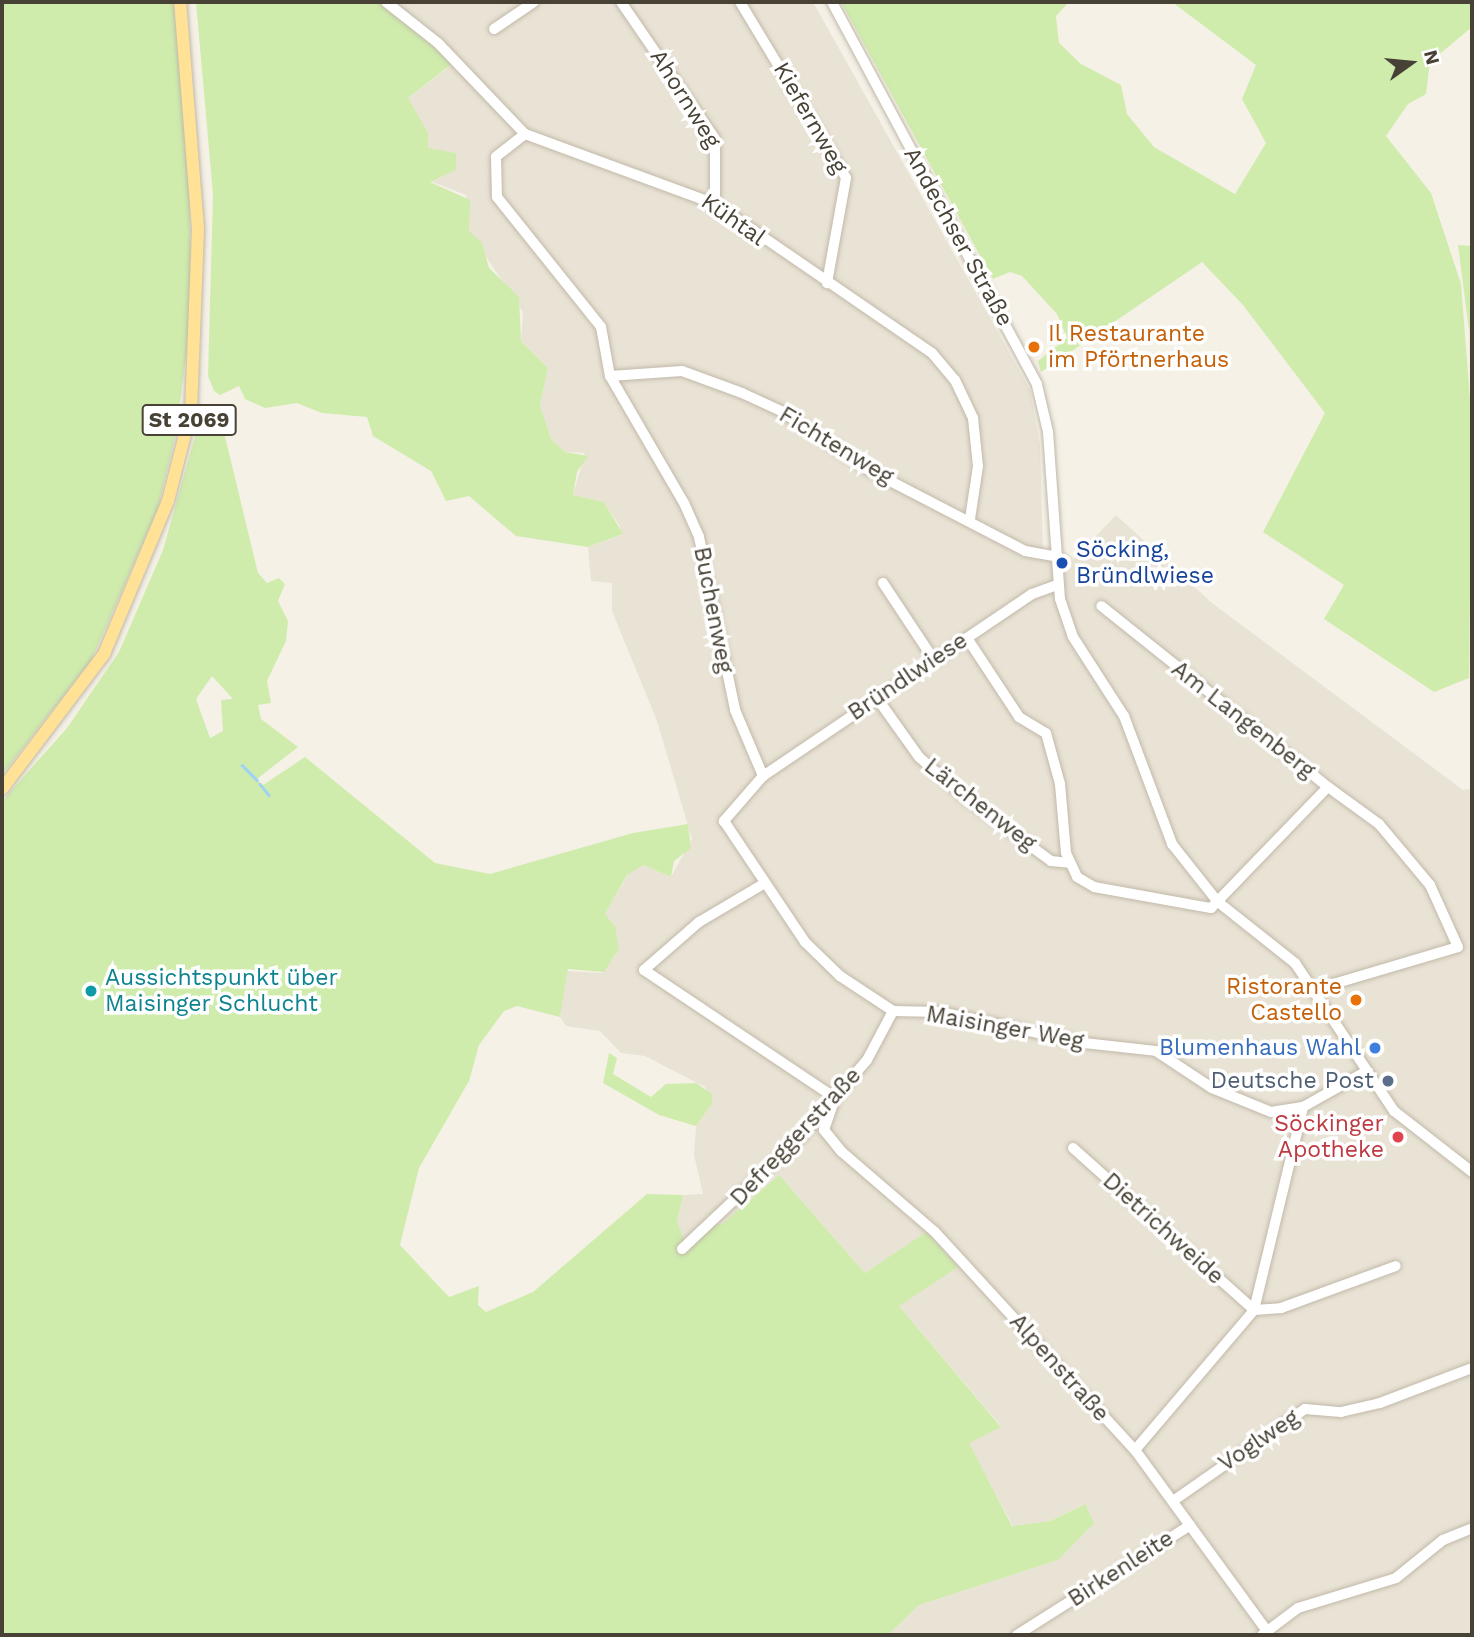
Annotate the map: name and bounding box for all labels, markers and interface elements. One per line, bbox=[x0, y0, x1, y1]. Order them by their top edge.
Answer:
north arrow bbox=[1376, 28, 1446, 98]
street label: Ahornweg bbox=[644, 45, 726, 153]
text: N bbox=[1419, 48, 1445, 67]
street label: Kiefernweg bbox=[767, 57, 853, 179]
street label: Andechser Straße bbox=[897, 143, 1019, 331]
street label: Kühtal bbox=[695, 188, 771, 252]
place label: Il Restaurante im Pförtnerhaus bbox=[1048, 320, 1229, 374]
marker: Il Restaurante im Pförtnerhaus bbox=[1026, 339, 1042, 355]
street label: Fichtenweg bbox=[774, 401, 898, 491]
road number: St 2069 bbox=[140, 402, 238, 438]
place label: Söcking, Bründlwiese bbox=[1076, 536, 1214, 590]
street label: Buchenweg bbox=[687, 545, 739, 675]
marker: Söcking, Bründlwiese bbox=[1054, 555, 1070, 571]
street label: Bründlwiese bbox=[843, 627, 973, 727]
street label: Am Langenberg bbox=[1166, 655, 1320, 785]
street label: Lärchenweg bbox=[918, 753, 1042, 857]
place label: Aussichtspunkt über Maisinger Schlucht bbox=[105, 964, 338, 1018]
place label: Ristorante Castello bbox=[1226, 973, 1342, 1027]
marker: Aussichtspunkt über Maisinger Schlucht bbox=[83, 983, 99, 999]
marker: Ristorante Castello bbox=[1348, 992, 1364, 1008]
street label: Maisinger Weg bbox=[923, 1000, 1087, 1056]
place label: Blumenhaus Wahl bbox=[1158, 1034, 1361, 1062]
marker: Blumenhaus Wahl bbox=[1367, 1040, 1383, 1056]
street label: Defreggerstraße bbox=[725, 1062, 867, 1212]
place label: Deutsche Post bbox=[1211, 1067, 1374, 1095]
marker: Deutsche Post bbox=[1380, 1073, 1396, 1089]
place label: Söckinger Apotheke bbox=[1274, 1110, 1384, 1164]
marker: Söckinger Apotheke bbox=[1390, 1129, 1406, 1145]
street label: Dietrichweide bbox=[1097, 1167, 1229, 1291]
street label: Alpenstraße bbox=[1003, 1308, 1115, 1428]
street label: Voglweg bbox=[1214, 1404, 1304, 1478]
street label: Birkenleite bbox=[1063, 1525, 1179, 1613]

